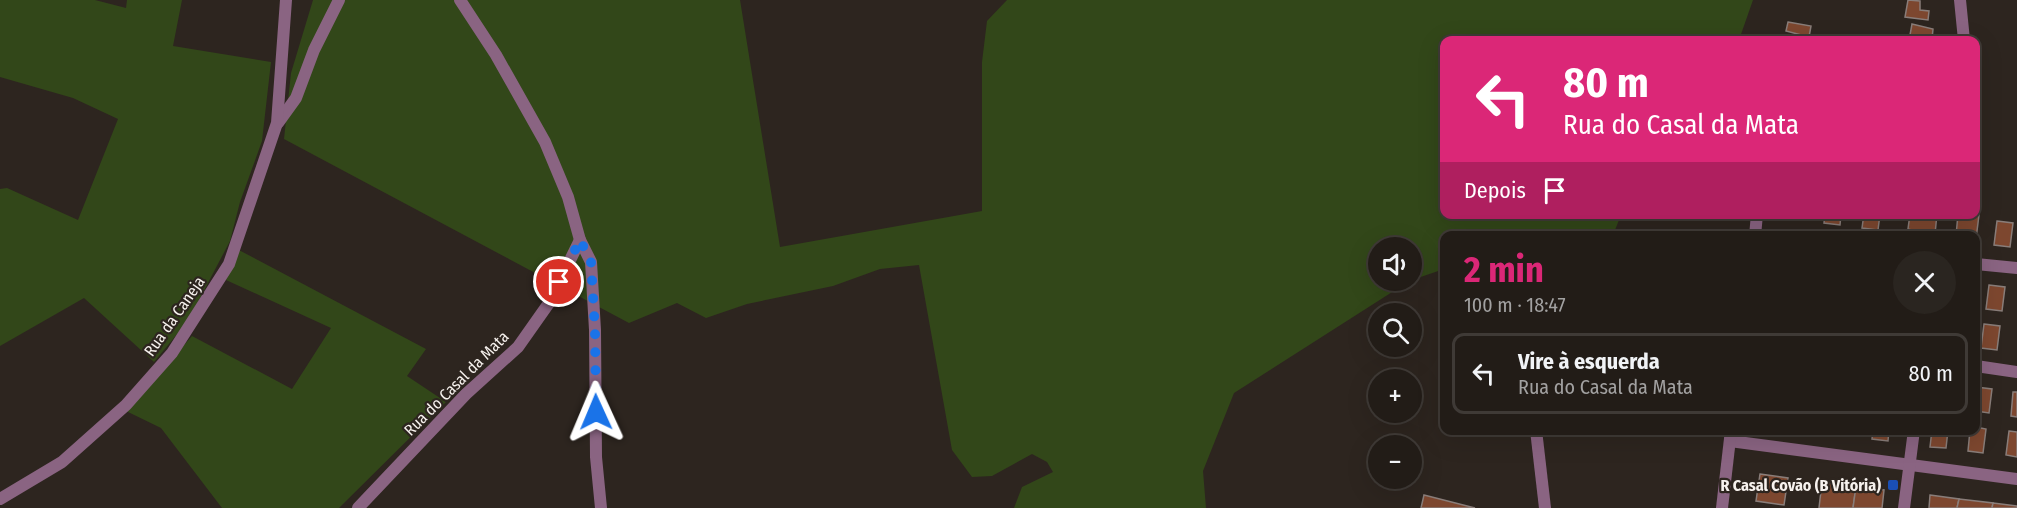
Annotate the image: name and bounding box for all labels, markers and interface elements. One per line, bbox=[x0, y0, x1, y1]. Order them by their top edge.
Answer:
text: 80 m bbox=[1563, 58, 1649, 108]
icon: left bbox=[1464, 60, 1542, 138]
text: Rua do Casal da Mata bbox=[1563, 109, 1799, 141]
icon: arrive bbox=[1538, 174, 1571, 207]
text: Depois bbox=[1464, 177, 1526, 204]
map controls bbox=[1368, 237, 1422, 489]
button: sound bbox=[1368, 237, 1422, 291]
text: 2 min bbox=[1464, 248, 1544, 292]
button: close bbox=[1893, 251, 1956, 314]
pin bbox=[533, 256, 584, 307]
icon: arrive bbox=[542, 265, 575, 298]
street label: Rua da Caneja bbox=[140, 273, 209, 360]
text: 100 m · 18:47 bbox=[1464, 293, 1566, 317]
button: search bbox=[1368, 303, 1422, 357]
street label: Rua do Casal da Mata bbox=[400, 327, 513, 440]
text: Vire à esquerda bbox=[1518, 348, 1660, 375]
icon: left bbox=[1467, 357, 1500, 390]
text: 80 m bbox=[1908, 360, 1953, 387]
button: + bbox=[1368, 369, 1422, 423]
text: Rua do Casal da Mata bbox=[1518, 375, 1693, 399]
position arrow bbox=[564, 380, 628, 444]
button: − bbox=[1368, 435, 1422, 489]
place label: R Casal Covão (B Vitória) bbox=[1720, 476, 1881, 495]
marker: R Casal Covão (B Vitória) bbox=[1886, 478, 1900, 492]

